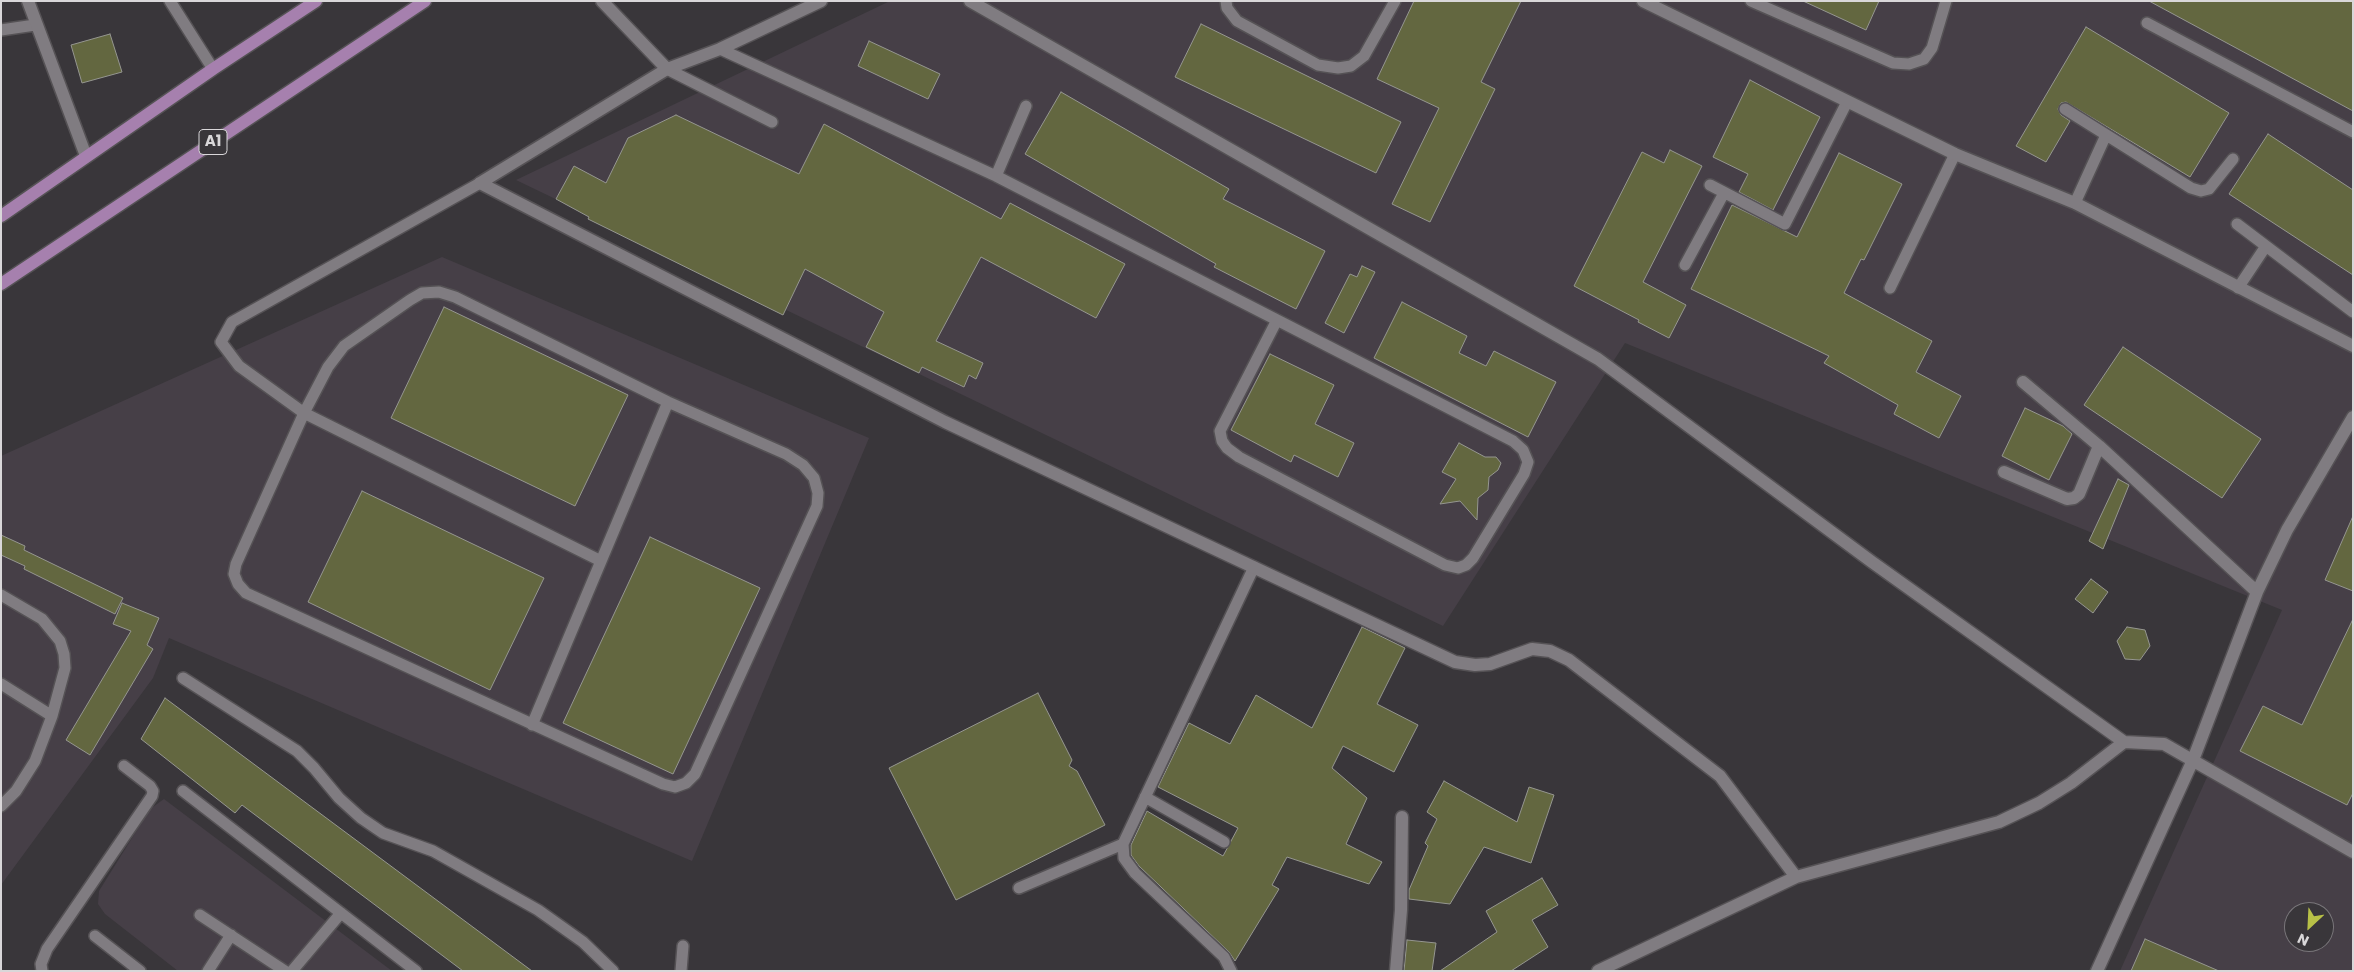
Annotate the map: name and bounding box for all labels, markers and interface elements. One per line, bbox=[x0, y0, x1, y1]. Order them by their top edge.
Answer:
road number: A1 bbox=[199, 130, 227, 154]
north arrow bbox=[2284, 902, 2334, 952]
text: N bbox=[2294, 928, 2312, 951]

